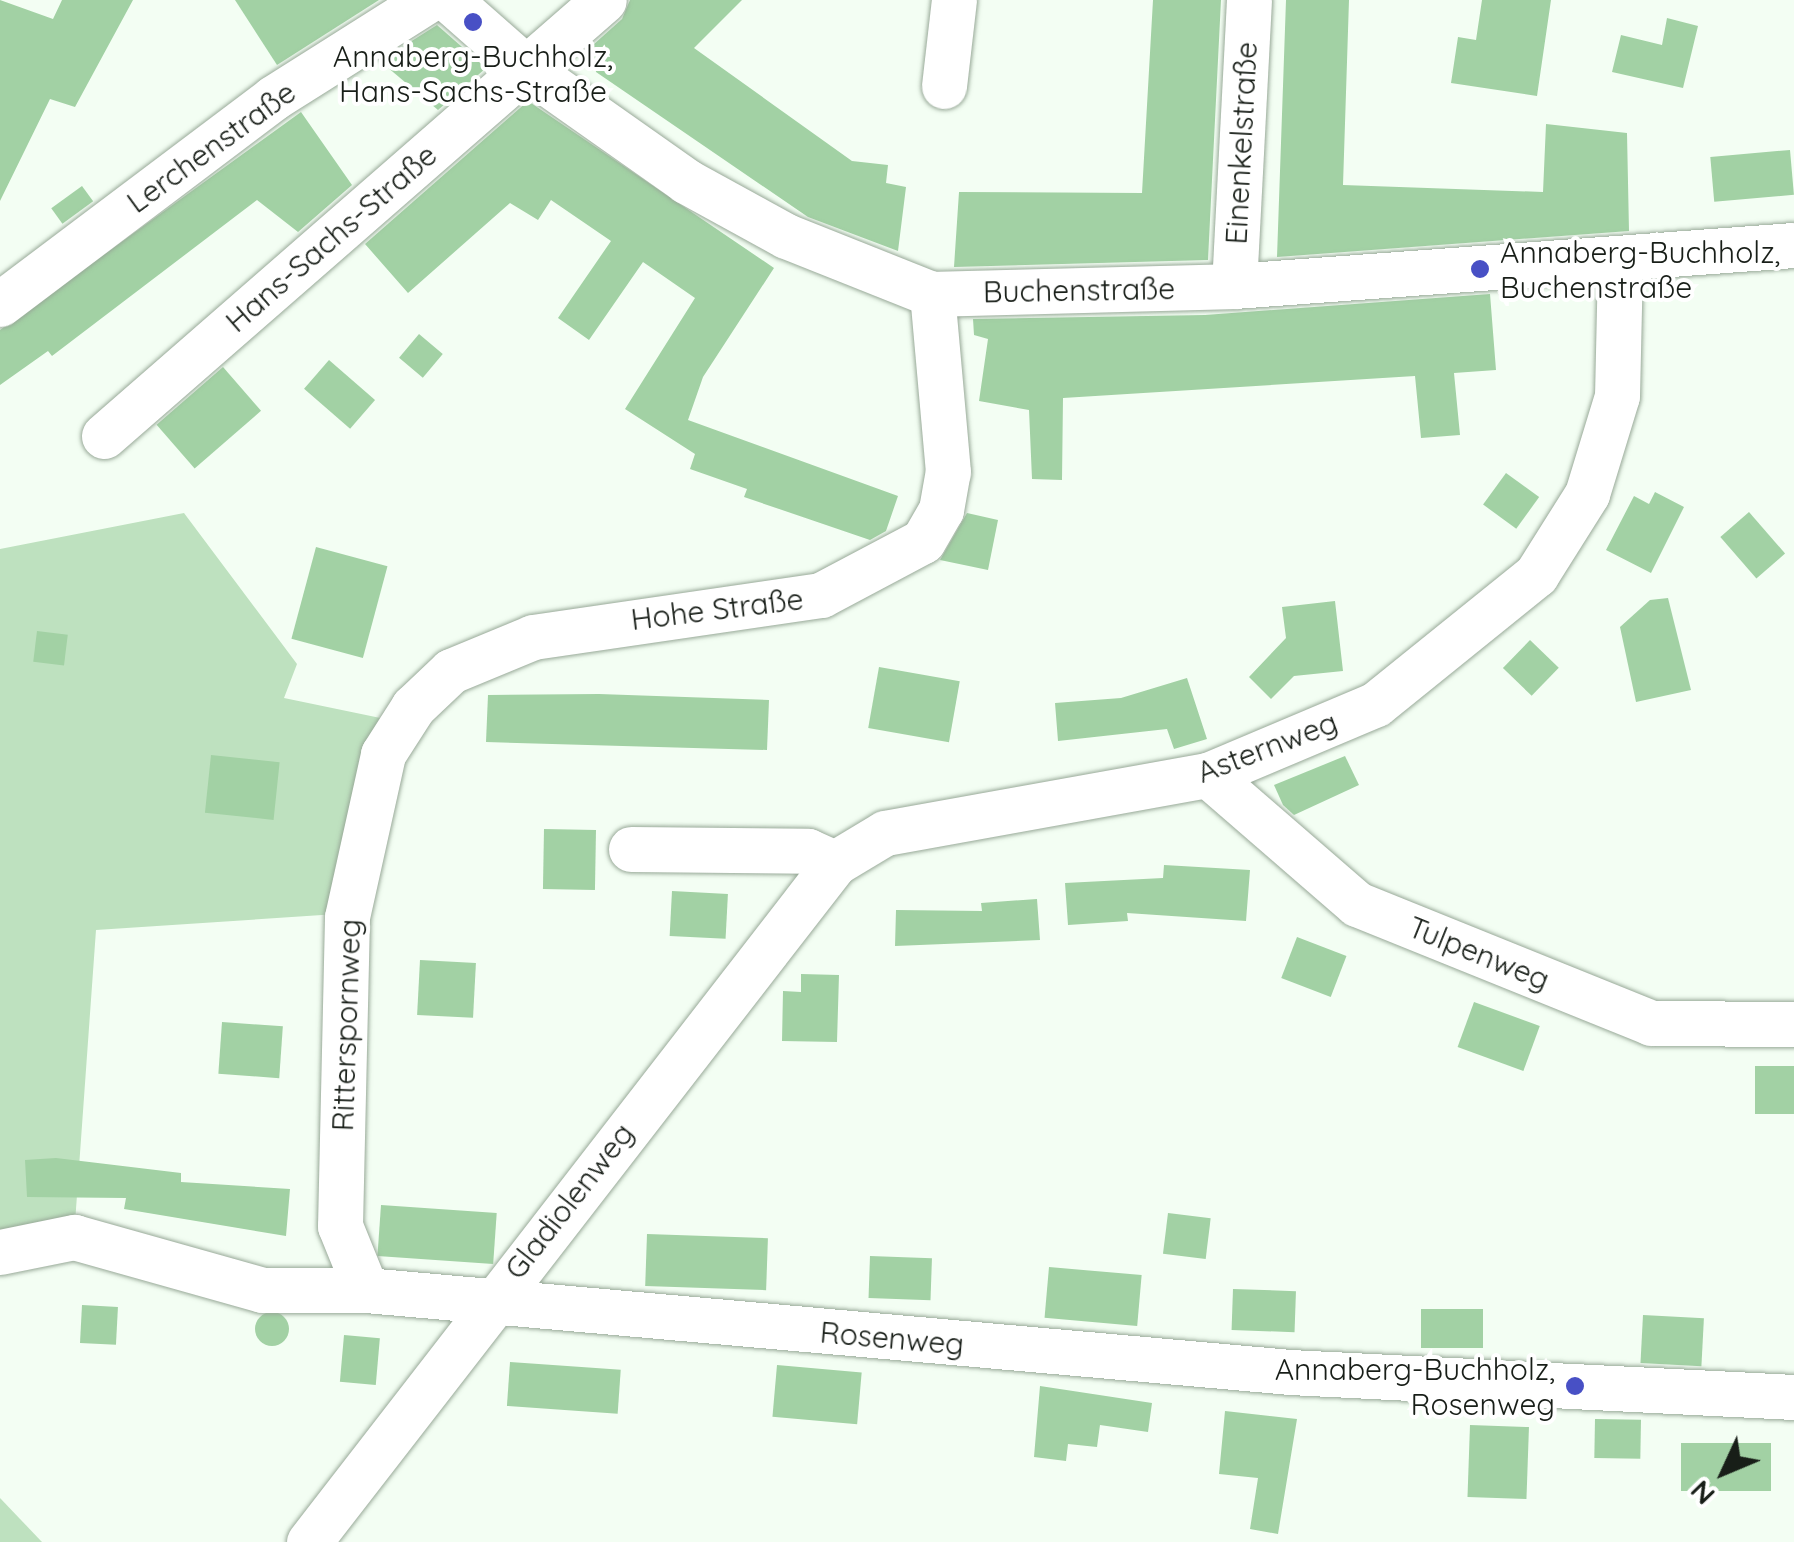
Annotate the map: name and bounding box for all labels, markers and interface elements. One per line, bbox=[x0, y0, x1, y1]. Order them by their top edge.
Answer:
marker: Annaberg-Buchholz, Hans-Sachs-Straße bbox=[462, 11, 484, 33]
place label: Annaberg-Buchholz, Hans-Sachs-Straße bbox=[333, 38, 613, 108]
street label: Einenkelstraße bbox=[1218, 41, 1264, 245]
street label: Lerchenstraße bbox=[120, 74, 302, 220]
street label: Hans-Sachs-Straße bbox=[218, 137, 444, 339]
place label: Annaberg-Buchholz, Buchenstraße bbox=[1500, 234, 1780, 304]
marker: Annaberg-Buchholz, Buchenstraße bbox=[1469, 258, 1491, 280]
street label: Buchenstraße bbox=[983, 270, 1175, 310]
street label: Hohe Straße bbox=[629, 581, 805, 637]
street label: Asternweg bbox=[1192, 704, 1342, 790]
street label: Tulpenweg bbox=[1403, 908, 1555, 998]
street label: Ritterspornweg bbox=[324, 918, 368, 1132]
street label: Gladiolenweg bbox=[497, 1116, 641, 1286]
street label: Rosenweg bbox=[818, 1314, 966, 1362]
place label: Annaberg-Buchholz, Rosenweg bbox=[1275, 1351, 1555, 1422]
marker: Annaberg-Buchholz, Rosenweg bbox=[1564, 1375, 1586, 1397]
north arrow bbox=[1674, 1422, 1774, 1522]
text: N bbox=[1682, 1474, 1722, 1513]

